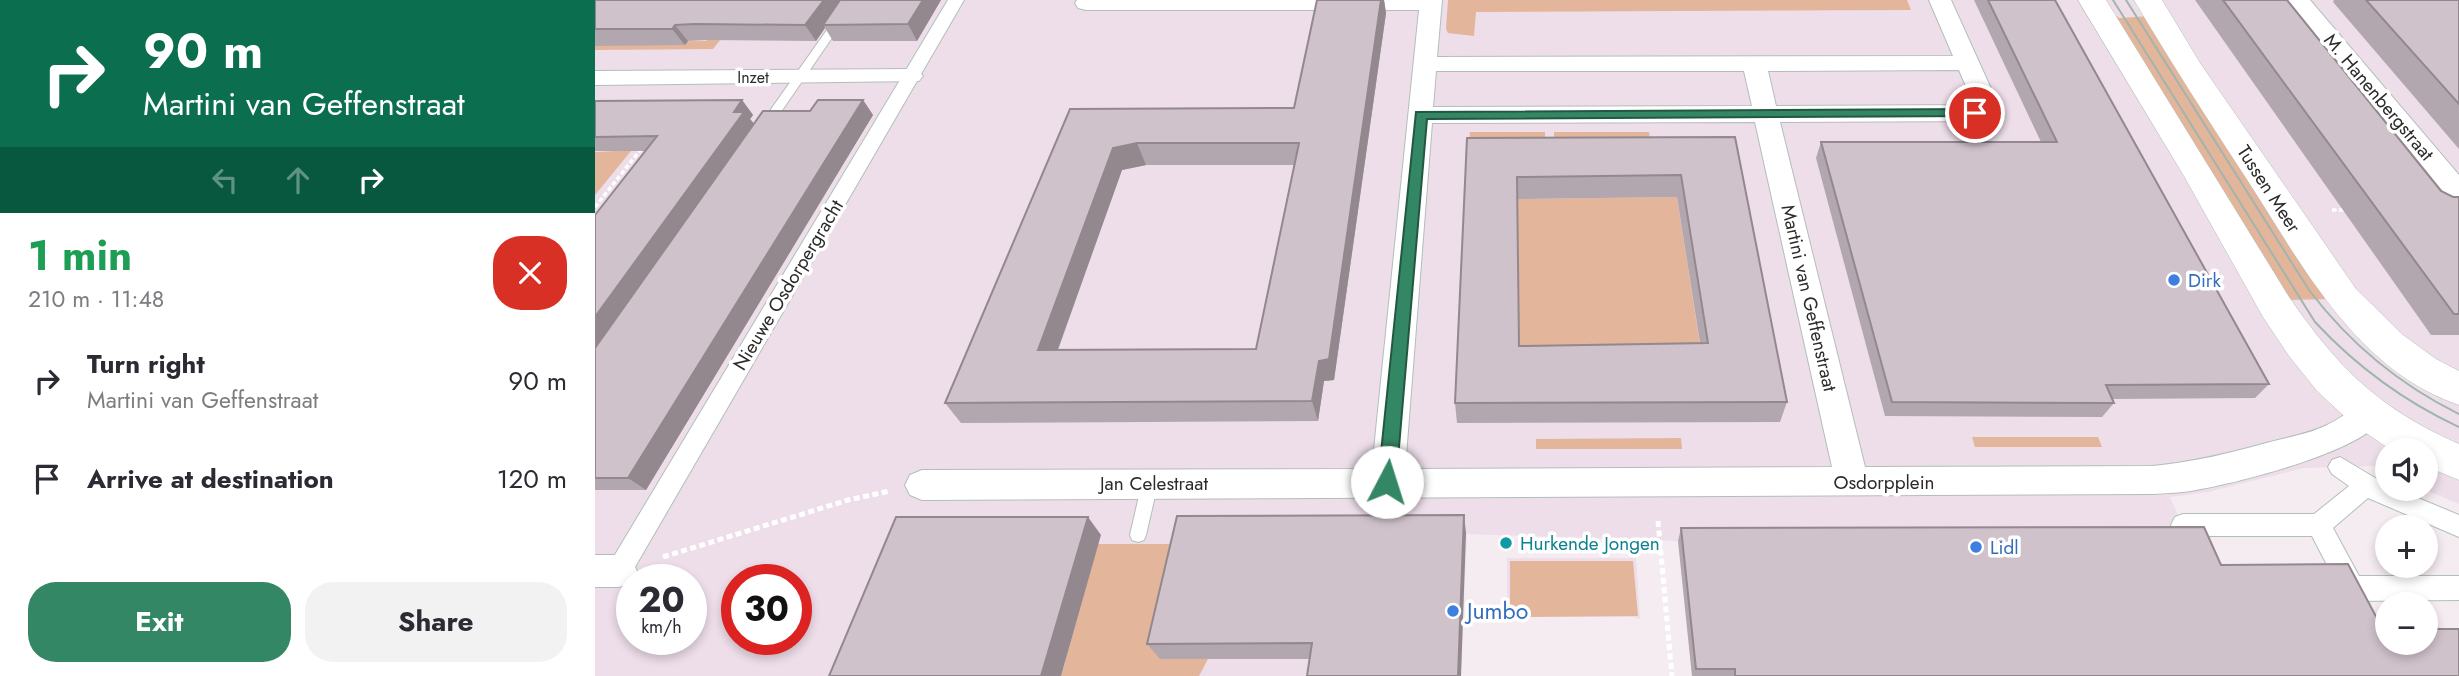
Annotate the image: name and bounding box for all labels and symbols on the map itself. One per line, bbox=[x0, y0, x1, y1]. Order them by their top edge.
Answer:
street label: M. Hanenbergstraat bbox=[2318, 28, 2441, 167]
street label: Inzet bbox=[737, 66, 769, 89]
pin bbox=[1945, 83, 2005, 143]
street label: Tussen Meer bbox=[2231, 140, 2308, 238]
street label: Nieuwe Osdorpergracht bbox=[726, 194, 850, 375]
street label: Martini van Geffenstraat bbox=[1774, 202, 1844, 395]
place label: Dirk bbox=[2188, 267, 2221, 294]
marker: Dirk bbox=[2166, 272, 2182, 288]
position arrow bbox=[1350, 445, 1424, 519]
street label: Osdorpplein bbox=[1833, 469, 1935, 496]
street label: Jan Celestraat bbox=[1097, 470, 1208, 497]
place label: Hurkende Jongen bbox=[1520, 530, 1660, 557]
place label: Lidl bbox=[1990, 534, 2019, 561]
marker: Hurkende Jongen bbox=[1498, 535, 1514, 551]
marker: Lidl bbox=[1968, 539, 1984, 555]
speed limit sign: 30 bbox=[721, 564, 812, 655]
place label: Jumbo bbox=[1464, 594, 1528, 628]
marker: Jumbo bbox=[1445, 603, 1461, 619]

